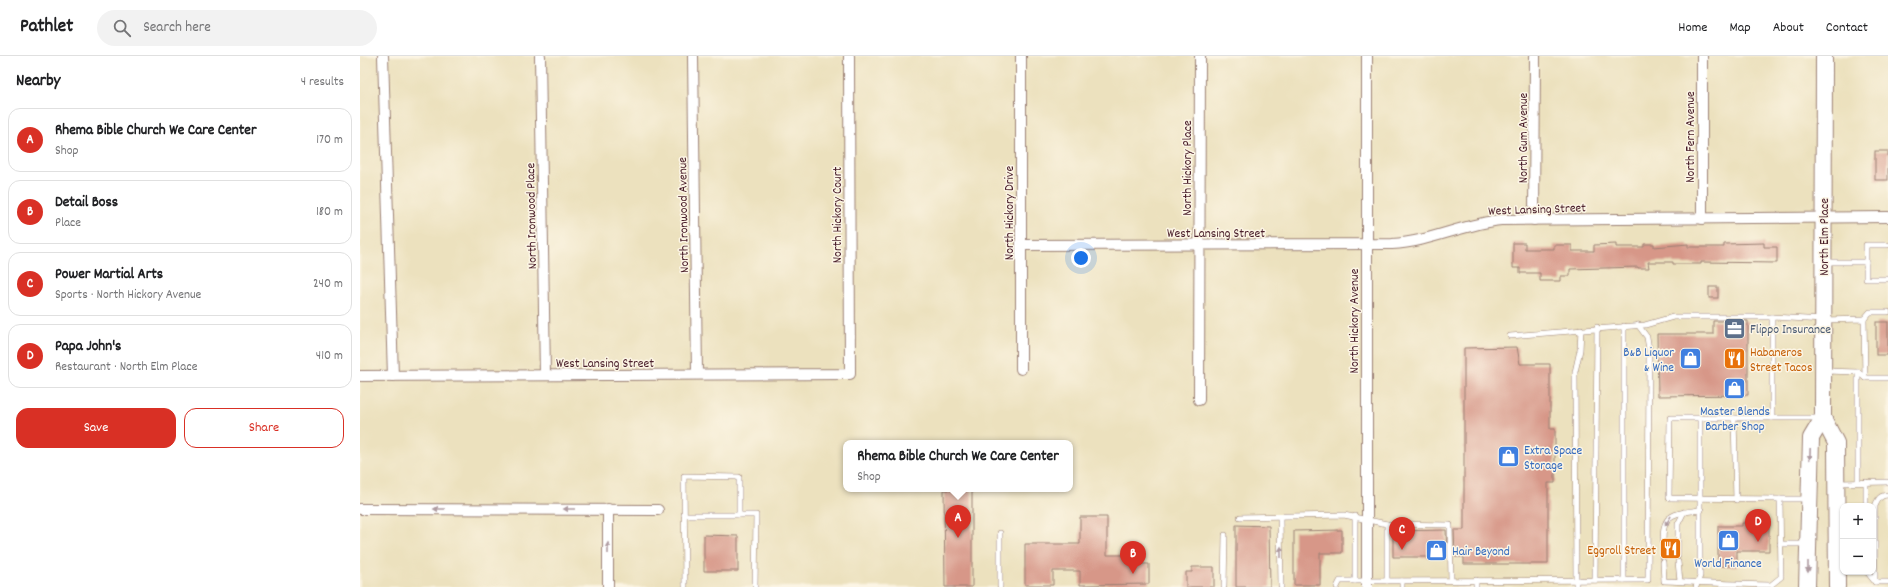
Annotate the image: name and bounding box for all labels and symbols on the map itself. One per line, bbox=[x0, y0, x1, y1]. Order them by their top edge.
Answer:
street label: North Fern Avenue bbox=[1682, 91, 1701, 183]
street label: North Gum Avenue bbox=[1515, 93, 1534, 183]
street label: North Hickory Place bbox=[1179, 120, 1198, 216]
street label: North Ironwood Avenue bbox=[674, 157, 695, 273]
street label: North Ironwood Place bbox=[522, 162, 543, 269]
street label: North Hickory Court bbox=[829, 166, 848, 263]
street label: North Hickory Drive bbox=[1001, 166, 1020, 260]
street label: North Elm Place bbox=[1816, 198, 1835, 276]
street label: West Lansing Street bbox=[1488, 199, 1587, 222]
street label: West Lansing Street bbox=[1167, 225, 1265, 244]
your location bbox=[1071, 248, 1091, 268]
street label: North Hickory Avenue bbox=[1346, 268, 1365, 373]
office icon: Flippo Insurance bbox=[1722, 315, 1748, 341]
place label: Flippo Insurance bbox=[1750, 321, 1831, 340]
place label: B&B Liquor & Wine bbox=[1623, 344, 1674, 378]
place label: Habaneros Street Tacos bbox=[1750, 344, 1812, 378]
shop icon: B&B Liquor & Wine bbox=[1677, 345, 1703, 371]
restaurant icon: Habaneros Street Tacos bbox=[1722, 345, 1748, 371]
street label: West Lansing Street bbox=[556, 355, 654, 374]
shop icon: Master Blends Barber Shop bbox=[1722, 375, 1748, 401]
place label: Master Blends Barber Shop bbox=[1700, 403, 1770, 437]
place label: Extra Space Storage bbox=[1524, 442, 1582, 476]
shop icon: Extra Space Storage bbox=[1496, 443, 1522, 469]
one-way arrow bbox=[1807, 448, 1813, 461]
pin: A bbox=[945, 505, 971, 538]
one-way arrow bbox=[432, 506, 445, 512]
one-way arrow bbox=[562, 506, 575, 512]
pin: D bbox=[1745, 509, 1771, 542]
one-way arrow bbox=[1664, 515, 1671, 527]
pin: C bbox=[1389, 517, 1415, 550]
shop icon: World Finance bbox=[1715, 527, 1741, 553]
restaurant icon: Eggroll Street bbox=[1658, 536, 1684, 562]
shop icon: Hair Beyond bbox=[1423, 537, 1449, 563]
one-way arrow bbox=[605, 541, 611, 554]
pin: B bbox=[1120, 541, 1146, 574]
place label: Eggroll Street bbox=[1587, 542, 1656, 561]
place label: Hair Beyond bbox=[1452, 543, 1510, 562]
one-way arrow bbox=[1278, 545, 1284, 558]
place label: World Finance bbox=[1694, 555, 1762, 574]
one-way arrow bbox=[1805, 561, 1811, 574]

